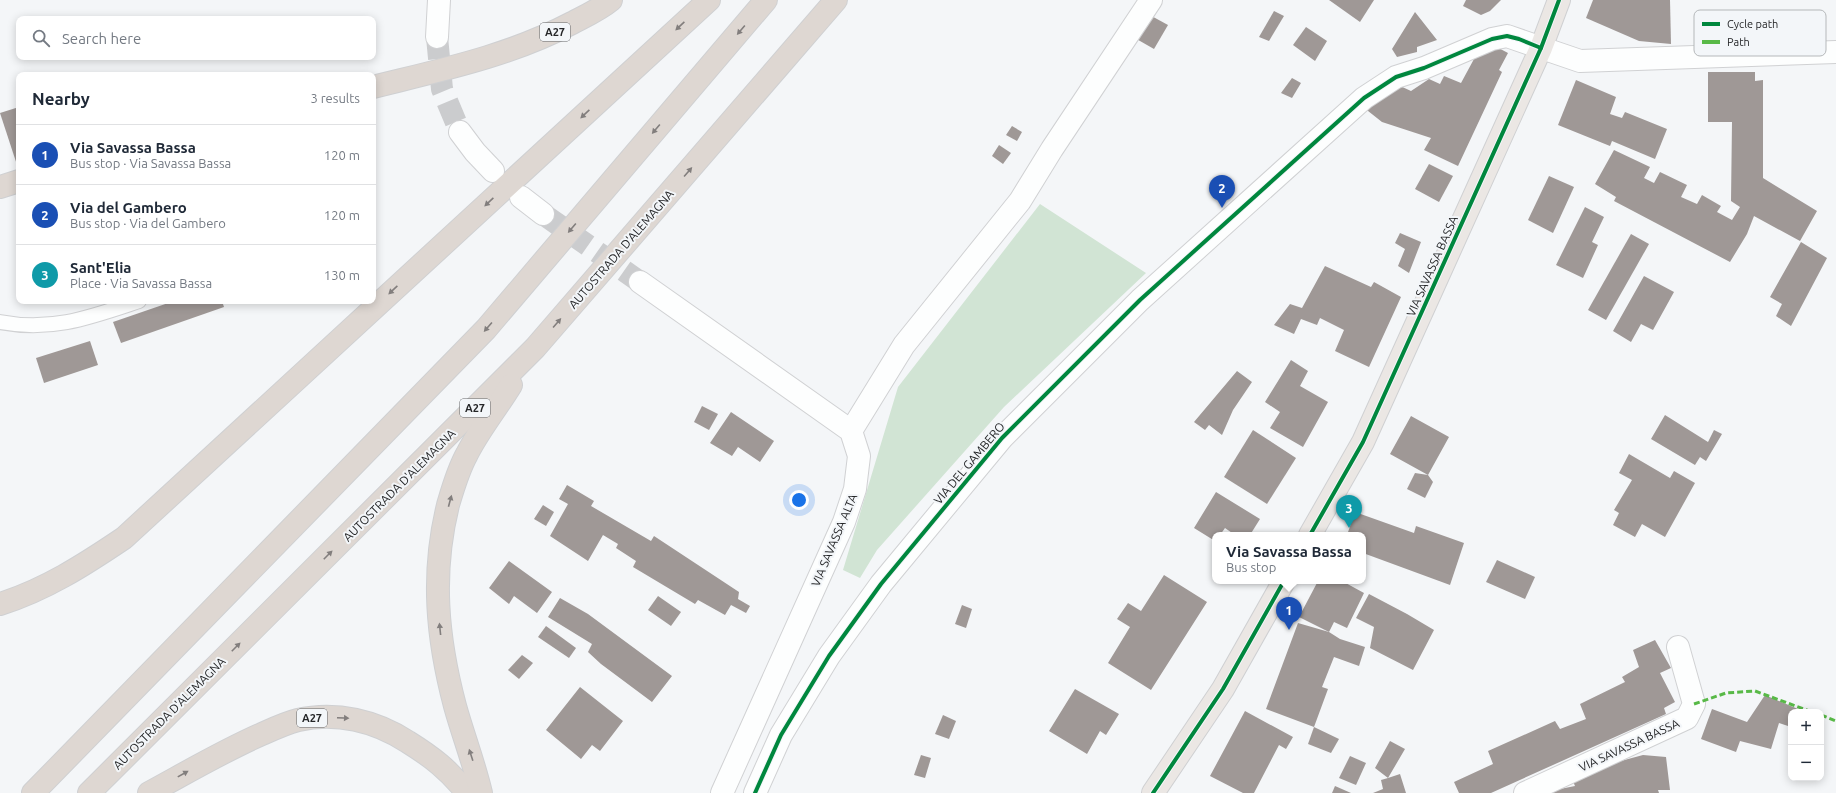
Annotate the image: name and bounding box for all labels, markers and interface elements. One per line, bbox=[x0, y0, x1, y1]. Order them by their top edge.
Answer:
legend bbox=[1694, 10, 1826, 56]
search box bbox=[16, 16, 376, 60]
text: Cycle path bbox=[1727, 18, 1778, 30]
one-way arrow bbox=[675, 22, 686, 31]
road number: A27 bbox=[540, 23, 570, 41]
one-way arrow bbox=[736, 24, 745, 35]
icon: search bbox=[30, 27, 52, 49]
text: Search here bbox=[62, 30, 141, 47]
text: Path bbox=[1727, 36, 1750, 48]
text: Nearby bbox=[32, 89, 90, 108]
text: 3 results bbox=[310, 91, 360, 105]
one-way arrow bbox=[580, 110, 590, 119]
one-way arrow bbox=[652, 123, 661, 134]
text: Via Savassa Bassa bbox=[70, 139, 196, 156]
text: 1 bbox=[41, 148, 49, 162]
text: 120 m bbox=[324, 148, 360, 162]
text: Bus stop · Via Savassa Bassa bbox=[70, 156, 231, 170]
one-way arrow bbox=[683, 166, 692, 177]
pin: 2 bbox=[1209, 175, 1235, 208]
street label: AUTOSTRADA D'ALEMAGNA bbox=[566, 187, 676, 311]
one-way arrow bbox=[484, 197, 494, 207]
text: Via del Gambero bbox=[70, 199, 187, 216]
text: 2 bbox=[41, 208, 49, 222]
text: 120 m bbox=[324, 208, 360, 222]
street label: VIA SAVASSA BASSA bbox=[1404, 213, 1460, 318]
text: Bus stop · Via del Gambero bbox=[70, 216, 226, 230]
one-way arrow bbox=[568, 222, 577, 233]
text: Sant'Elia bbox=[70, 259, 132, 276]
text: 3 bbox=[41, 268, 49, 282]
text: 130 m bbox=[324, 268, 360, 282]
text: Place · Via Savassa Bassa bbox=[70, 276, 212, 290]
one-way arrow bbox=[388, 286, 398, 295]
one-way arrow bbox=[552, 319, 561, 328]
one-way arrow bbox=[483, 321, 492, 332]
road number: A27 bbox=[460, 399, 490, 417]
street label: VIA DEL GAMBERO bbox=[931, 420, 1007, 506]
street label: AUTOSTRADA D'ALEMAGNA bbox=[340, 426, 458, 544]
your location bbox=[789, 490, 809, 510]
street label: VIA SAVASSA ALTA bbox=[809, 492, 859, 588]
one-way arrow bbox=[447, 495, 453, 507]
pin: 3 bbox=[1336, 495, 1362, 528]
popup bbox=[1212, 532, 1366, 584]
text: Via Savassa Bassa bbox=[1226, 543, 1352, 560]
one-way arrow bbox=[323, 550, 333, 560]
text: Bus stop bbox=[1226, 560, 1276, 574]
pin: 1 bbox=[1276, 597, 1302, 630]
one-way arrow bbox=[436, 623, 443, 635]
one-way arrow bbox=[231, 642, 241, 652]
street label: AUTOSTRADA D'ALEMAGNA bbox=[110, 654, 228, 772]
road number: A27 bbox=[297, 709, 327, 727]
map controls bbox=[1788, 709, 1824, 781]
button: + bbox=[1788, 709, 1824, 745]
one-way arrow bbox=[337, 714, 349, 721]
street label: VIA SAVASSA BASSA bbox=[1577, 716, 1681, 774]
button: − bbox=[1788, 745, 1824, 781]
one-way arrow bbox=[468, 749, 474, 761]
one-way arrow bbox=[177, 771, 189, 778]

